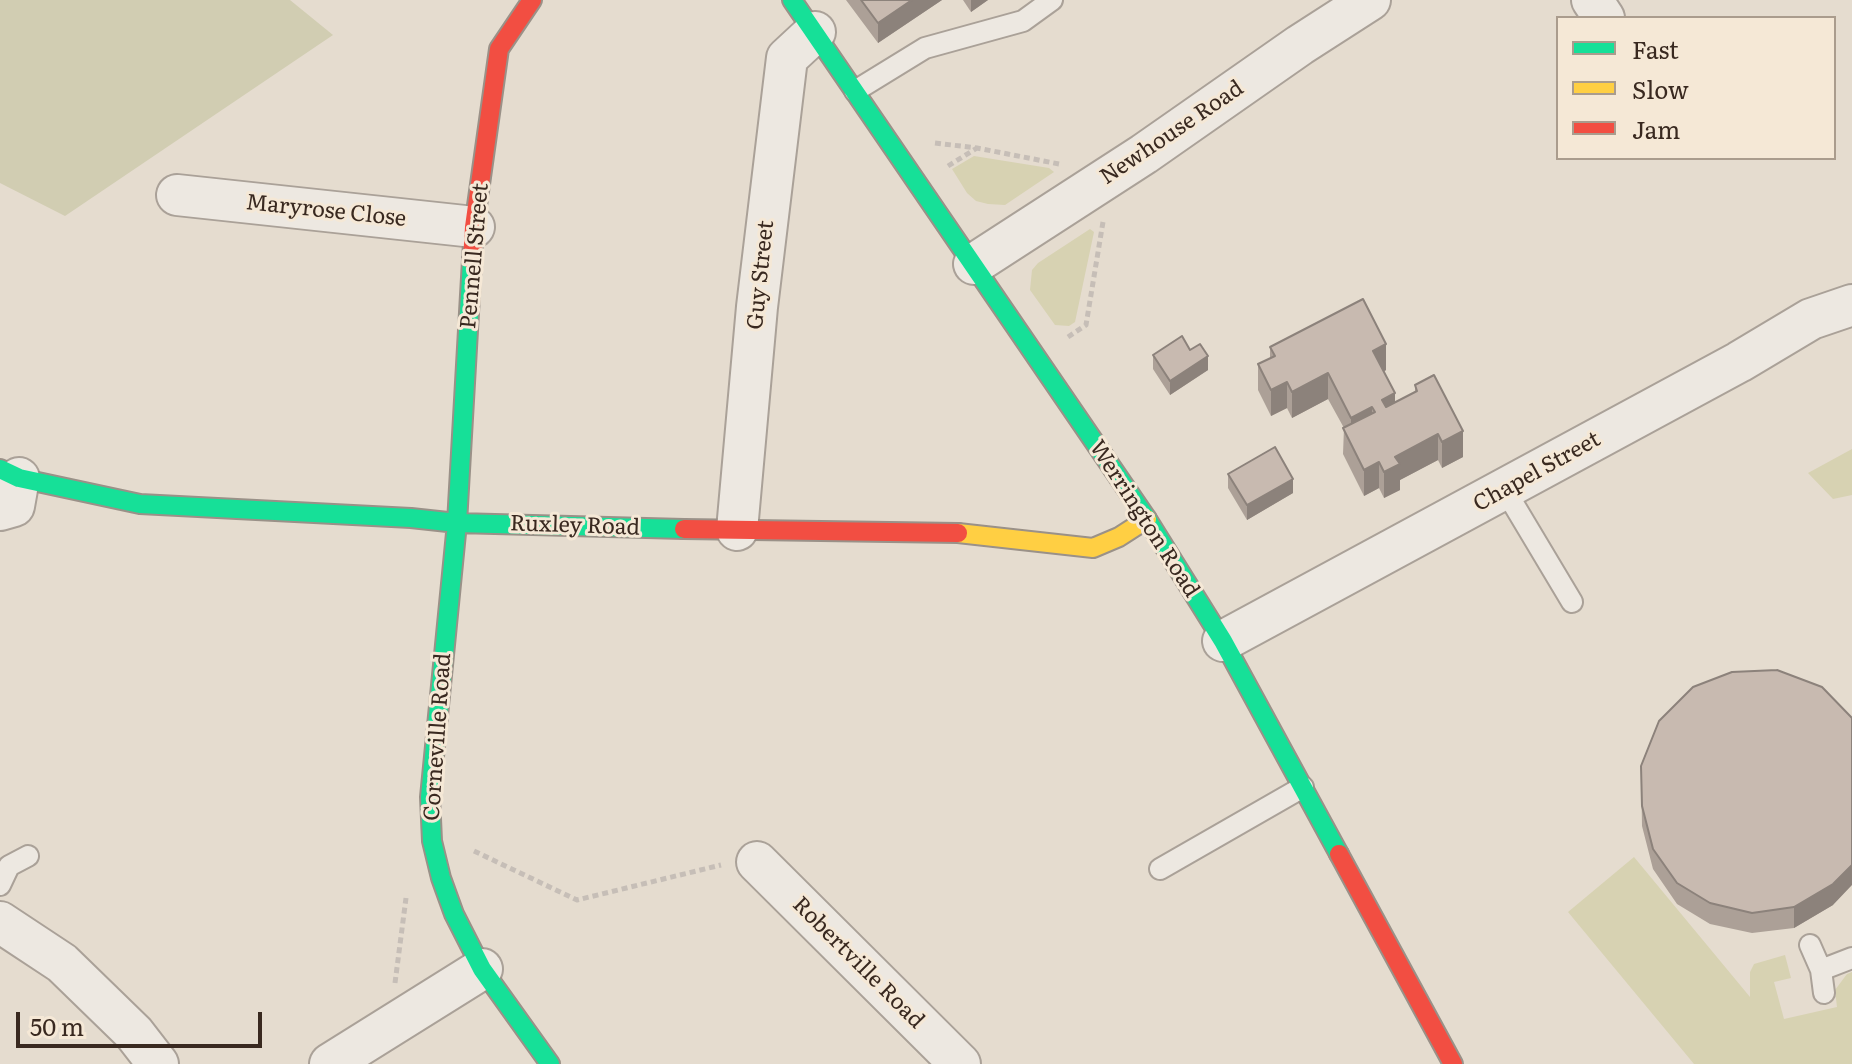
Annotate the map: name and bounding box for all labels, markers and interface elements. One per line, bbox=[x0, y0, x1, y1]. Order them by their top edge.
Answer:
legend bbox=[1556, 16, 1836, 160]
text: Fast bbox=[1632, 31, 1679, 66]
text: Slow bbox=[1632, 71, 1689, 106]
street label: Newhouse Road bbox=[1095, 75, 1249, 191]
text: Jam bbox=[1632, 111, 1680, 146]
street label: Pennell Street bbox=[455, 182, 495, 330]
street label: Maryrose Close bbox=[245, 189, 407, 233]
street label: Guy Street bbox=[742, 219, 780, 331]
street label: Chapel Street bbox=[1469, 426, 1605, 518]
street label: Werrington Road bbox=[1083, 435, 1205, 603]
street label: Ruxley Road bbox=[510, 511, 640, 541]
street label: Corneville Road bbox=[419, 652, 457, 822]
street label: Robertville Road bbox=[787, 892, 929, 1034]
scale bar bbox=[20, 996, 266, 1046]
text: 50 m bbox=[30, 1008, 84, 1043]

